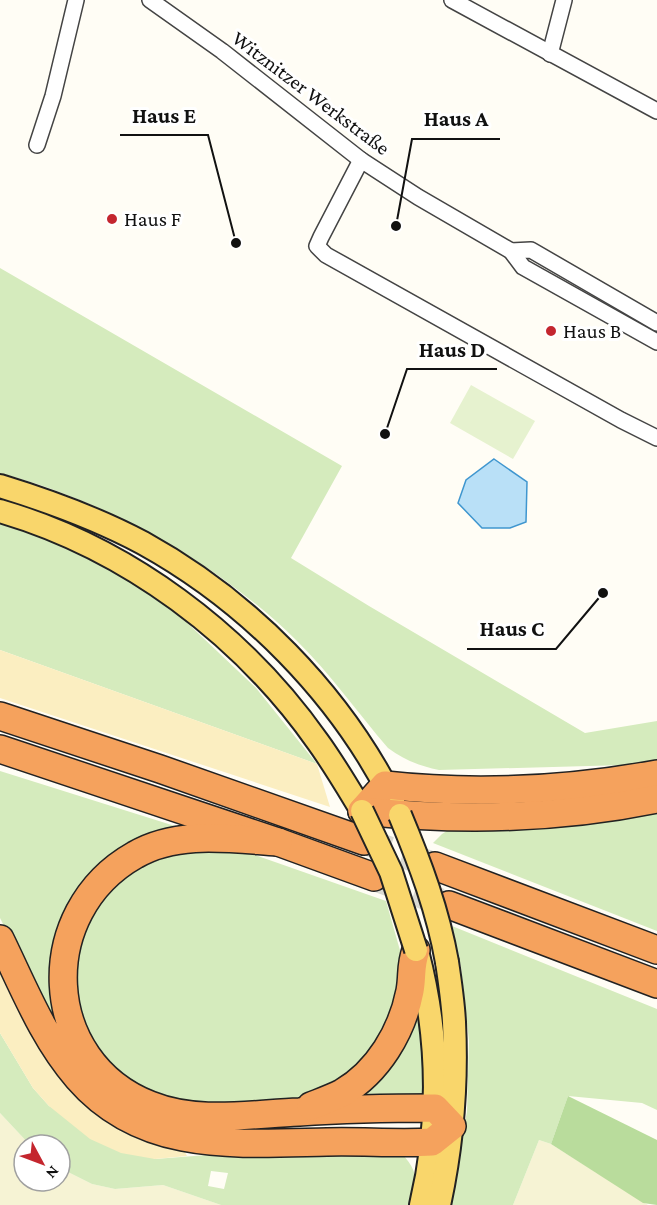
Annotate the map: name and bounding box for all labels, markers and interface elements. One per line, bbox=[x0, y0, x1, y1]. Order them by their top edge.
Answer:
street label: Witznitzer Werkstraße bbox=[227, 26, 395, 160]
callout: Haus E bbox=[120, 95, 208, 135]
callout: Haus A bbox=[412, 99, 500, 139]
text: Haus E bbox=[132, 103, 196, 128]
text: Haus A bbox=[424, 106, 489, 131]
place label: Haus F bbox=[124, 207, 182, 231]
marker: Haus F bbox=[105, 212, 119, 226]
place label: Haus B bbox=[563, 319, 621, 343]
marker: Haus B bbox=[544, 324, 558, 338]
callout: Haus D bbox=[407, 329, 497, 369]
text: Haus D bbox=[419, 337, 485, 362]
callout: Haus C bbox=[467, 609, 556, 649]
text: Haus C bbox=[480, 616, 544, 641]
north arrow bbox=[12, 1133, 72, 1193]
text: N bbox=[43, 1163, 63, 1182]

